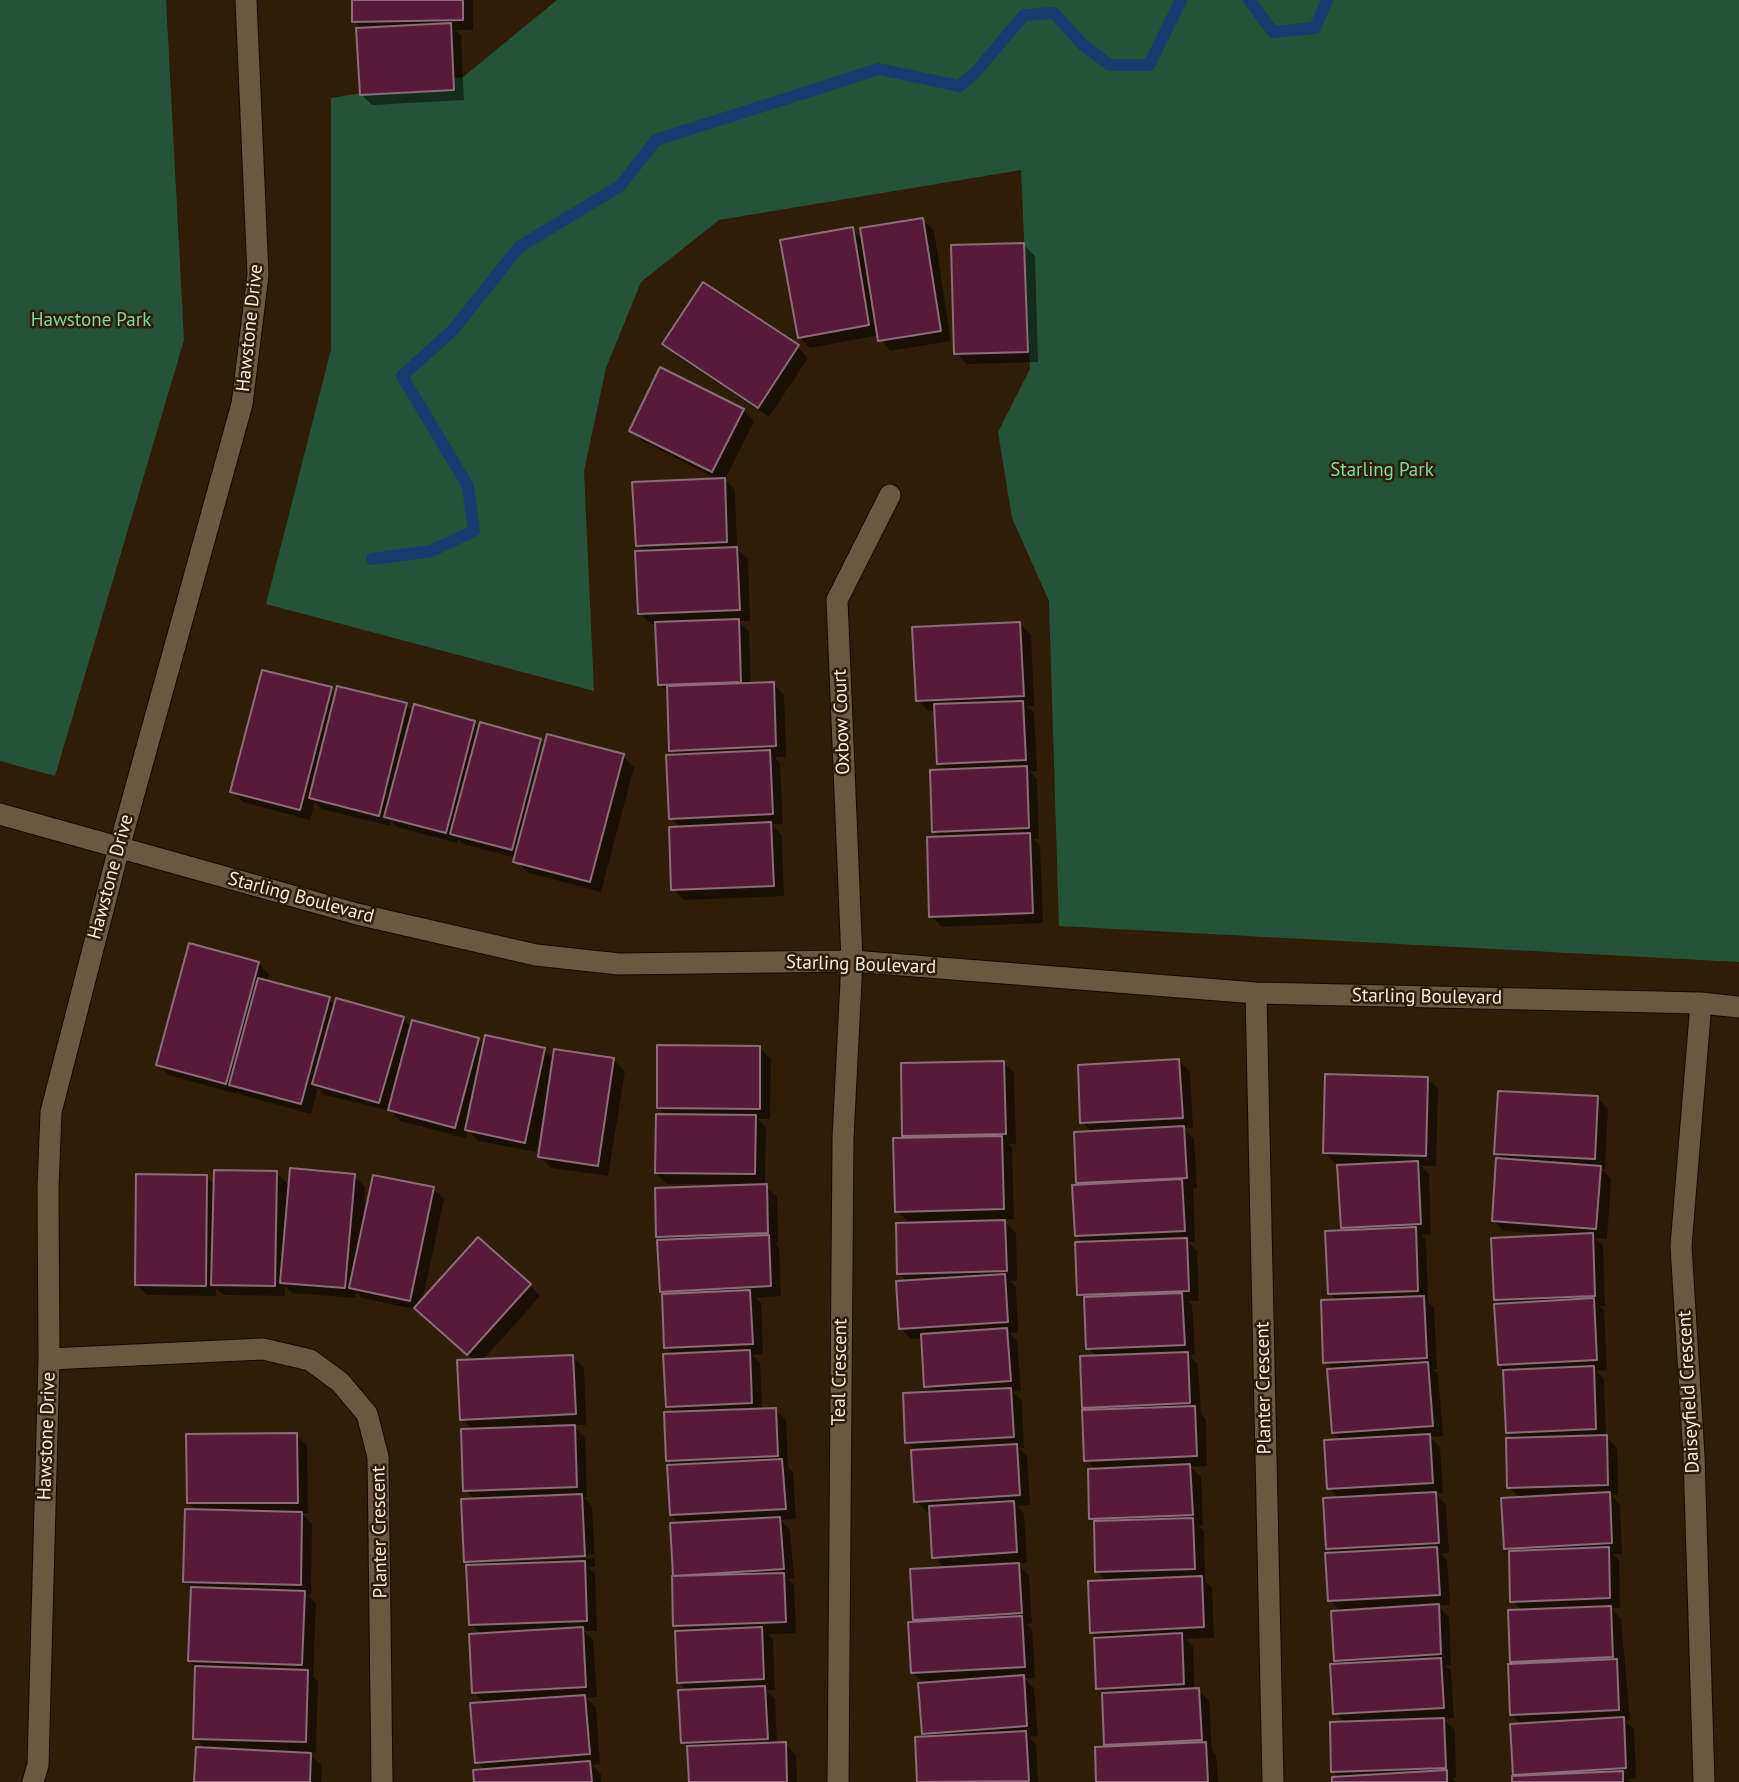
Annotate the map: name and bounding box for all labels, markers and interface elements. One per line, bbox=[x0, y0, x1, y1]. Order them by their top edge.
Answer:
street label: Hawstone Drive bbox=[232, 263, 268, 393]
park label: Hawstone Park bbox=[31, 310, 151, 332]
park label: Starling Park bbox=[1330, 460, 1434, 482]
street label: Oxbow Court bbox=[829, 669, 855, 775]
street label: Hawstone Drive bbox=[83, 812, 139, 942]
street label: Starling Boulevard bbox=[225, 868, 377, 928]
street label: Starling Boulevard bbox=[786, 951, 936, 979]
street label: Starling Boulevard bbox=[1352, 984, 1502, 1010]
street label: Daiseyfield Crescent bbox=[1673, 1310, 1705, 1474]
street label: Teal Crescent bbox=[828, 1318, 852, 1426]
street label: Planter Crescent bbox=[1251, 1321, 1277, 1455]
street label: Hawstone Drive bbox=[33, 1372, 61, 1500]
street label: Planter Crescent bbox=[367, 1465, 393, 1599]

